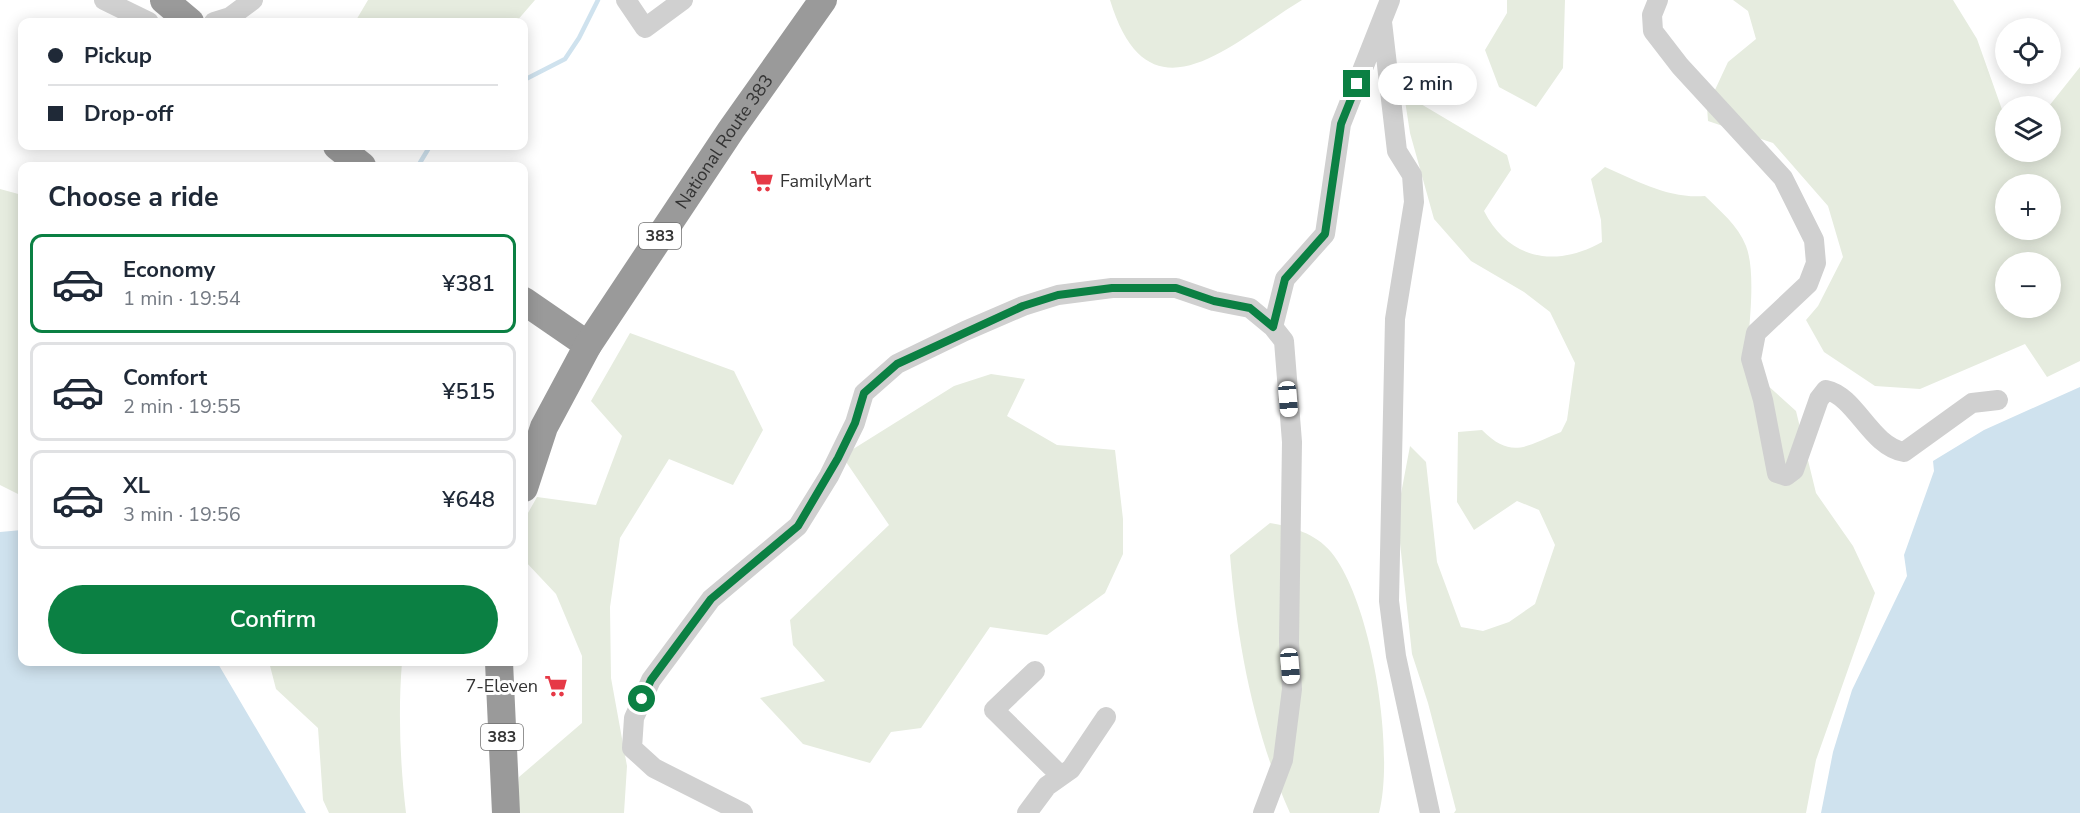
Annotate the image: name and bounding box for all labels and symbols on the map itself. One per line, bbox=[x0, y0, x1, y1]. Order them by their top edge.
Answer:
callout: 2 min bbox=[1378, 63, 1477, 105]
street label: National Route 383 bbox=[670, 70, 779, 214]
route end bbox=[1343, 70, 1370, 97]
supermarket icon: FamilyMart bbox=[749, 168, 775, 194]
place label: FamilyMart bbox=[780, 169, 872, 193]
road number: 383 bbox=[639, 223, 681, 249]
car bbox=[1277, 380, 1299, 418]
car bbox=[1279, 647, 1301, 685]
supermarket icon: 7-Eleven bbox=[543, 673, 569, 699]
place label: 7-Eleven bbox=[465, 674, 538, 698]
route start bbox=[628, 685, 655, 712]
road number: 383 bbox=[481, 724, 523, 750]

